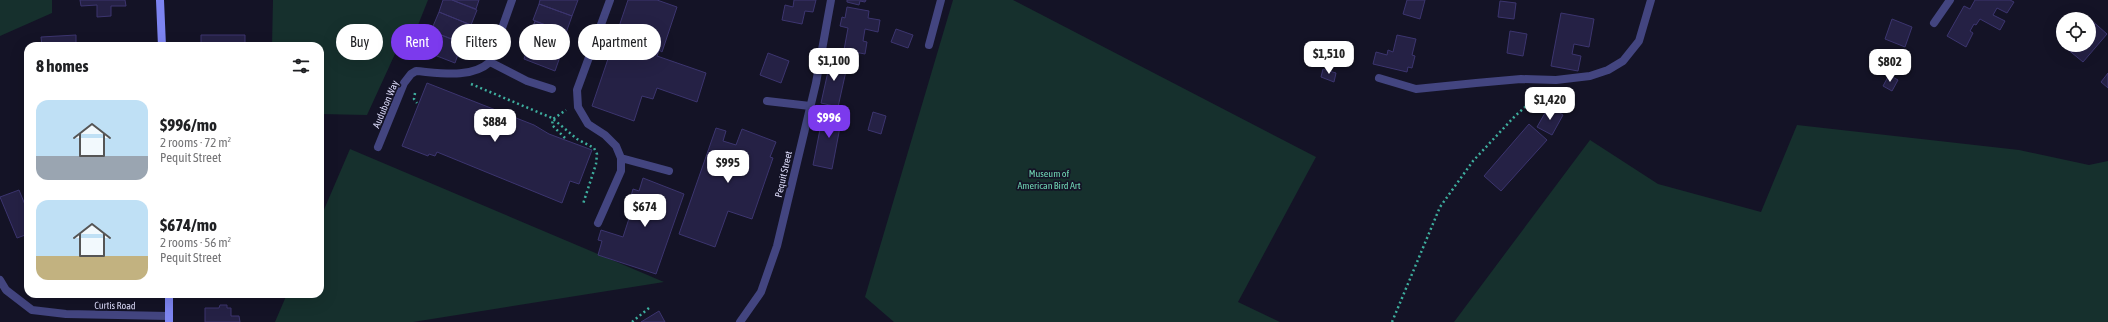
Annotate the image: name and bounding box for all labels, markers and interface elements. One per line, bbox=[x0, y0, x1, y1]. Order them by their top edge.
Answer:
map controls bbox=[2056, 12, 2096, 52]
button: locate bbox=[2056, 12, 2096, 52]
chip: Buy bbox=[336, 24, 383, 60]
chip: Rent bbox=[391, 24, 443, 60]
chip: Filters bbox=[451, 24, 511, 60]
chip: New bbox=[519, 24, 570, 60]
chip: Apartment bbox=[578, 24, 661, 60]
pin: $1,510 bbox=[1296, 41, 1362, 75]
text: $1,510 bbox=[1313, 46, 1345, 61]
pin: $1,100 bbox=[801, 48, 867, 82]
pin: $802 bbox=[1866, 49, 1914, 83]
text: $1,100 bbox=[818, 53, 850, 68]
text: $802 bbox=[1878, 54, 1902, 69]
icon: filters bbox=[290, 55, 312, 77]
text: 8 homes bbox=[36, 56, 89, 76]
street label: Audubon Way bbox=[370, 79, 400, 130]
pin: $1,420 bbox=[1517, 87, 1583, 121]
text: $1,420 bbox=[1534, 92, 1566, 107]
pin: $996 bbox=[805, 105, 853, 139]
pin: $884 bbox=[471, 109, 519, 143]
text: $996 bbox=[817, 110, 841, 125]
text: $884 bbox=[483, 114, 507, 129]
text: $996/mo bbox=[160, 115, 217, 135]
icon: home bbox=[68, 116, 116, 164]
text: 2 rooms · 72 m² bbox=[160, 135, 231, 150]
text: Pequit Street bbox=[160, 150, 222, 165]
pin: $995 bbox=[704, 150, 752, 184]
street label: Pequit Street bbox=[773, 150, 794, 198]
text: $995 bbox=[716, 155, 740, 170]
park label: Museum of American Bird Art bbox=[1017, 168, 1081, 191]
pin: $674 bbox=[621, 194, 669, 228]
text: $674 bbox=[633, 199, 657, 214]
text: $674/mo bbox=[160, 215, 217, 235]
icon: home bbox=[68, 216, 116, 264]
text: 2 rooms · 56 m² bbox=[160, 235, 231, 250]
text: Pequit Street bbox=[160, 250, 222, 265]
street label: Curtis Road bbox=[94, 300, 136, 311]

